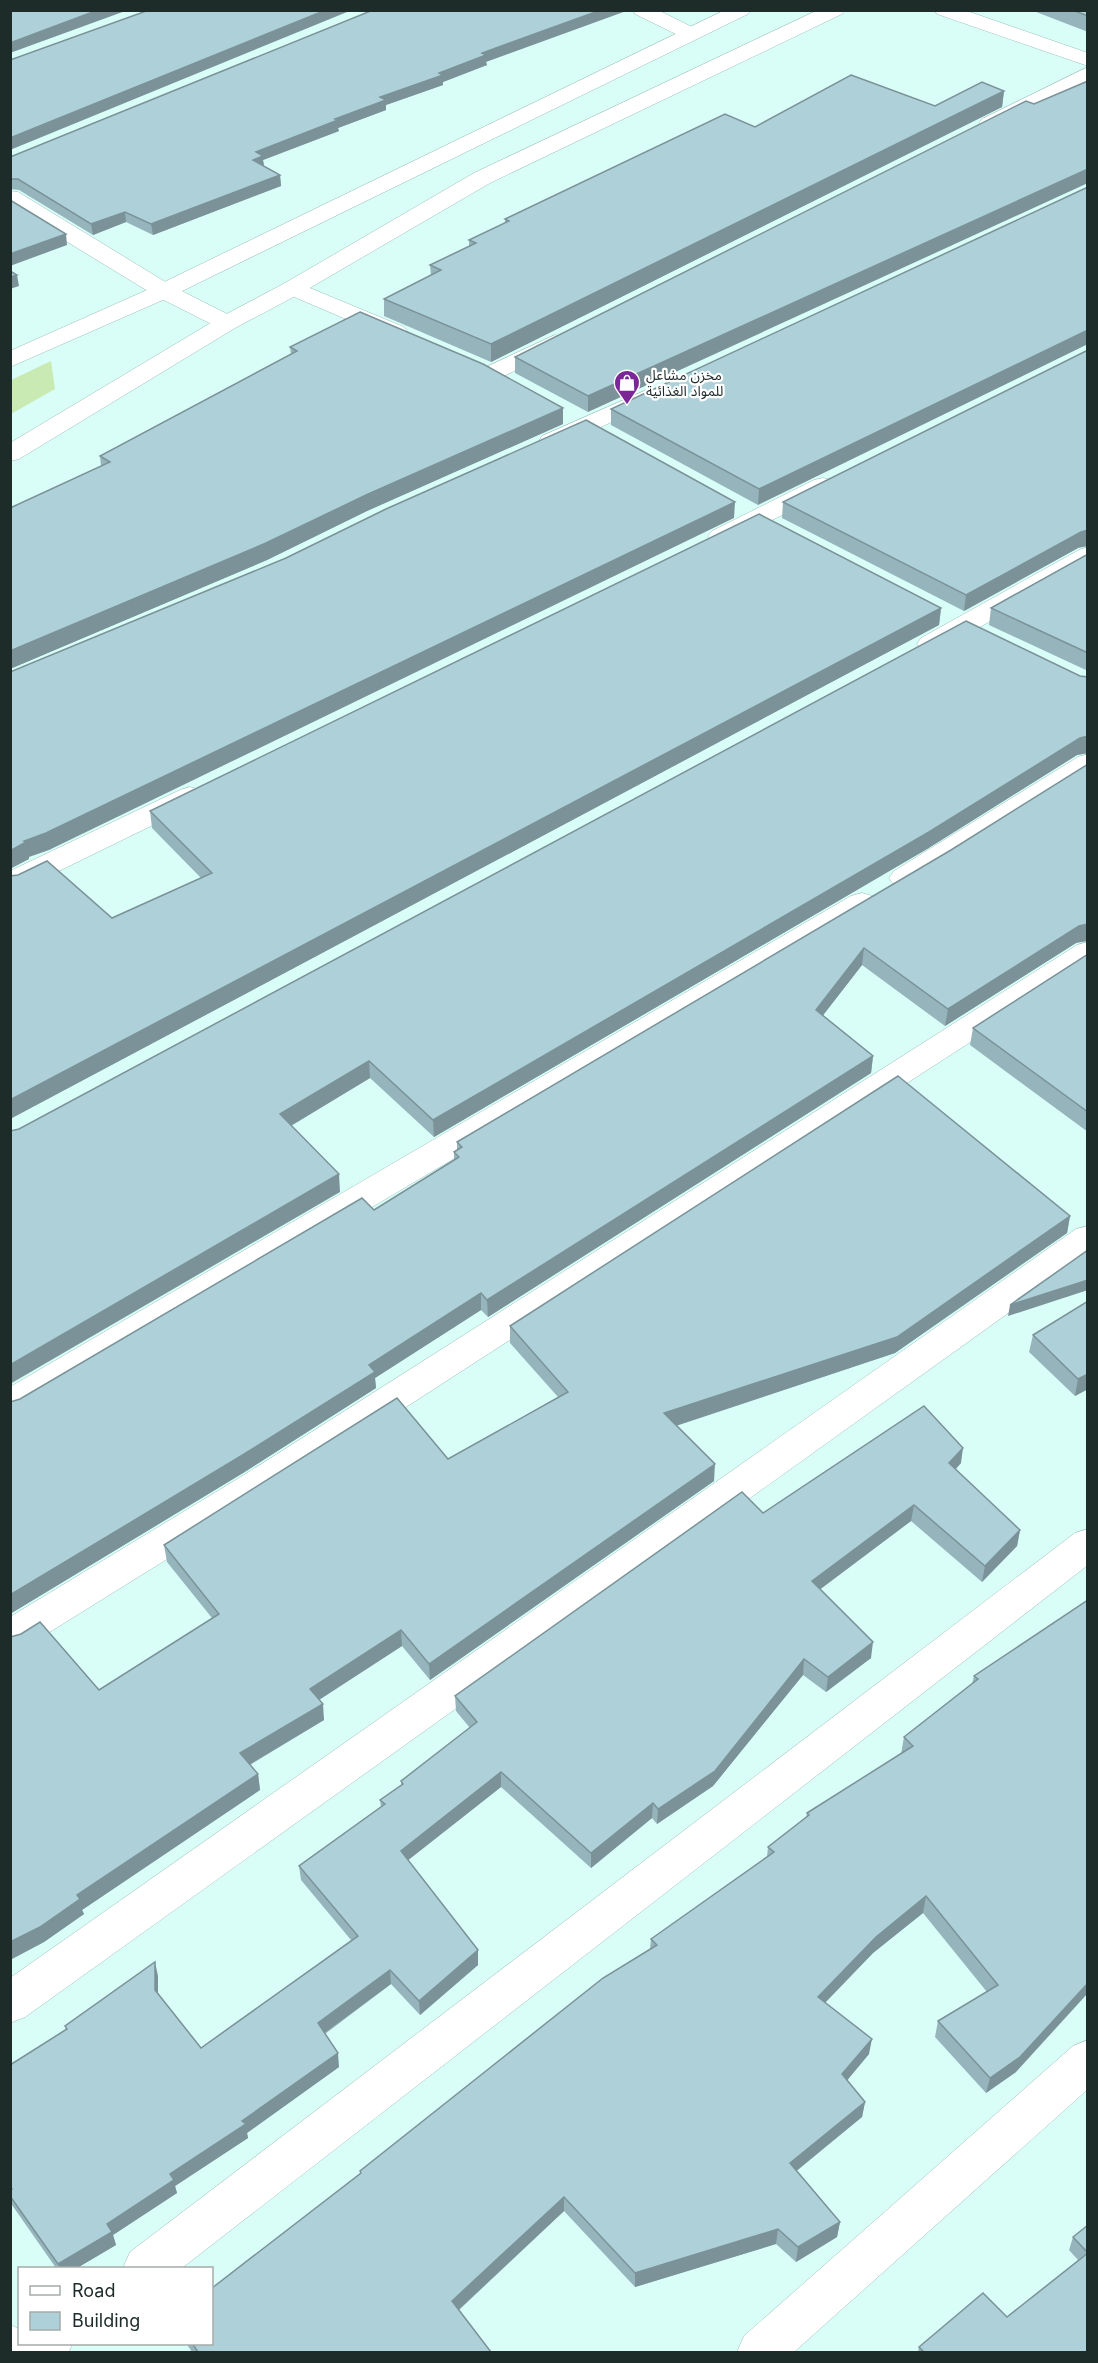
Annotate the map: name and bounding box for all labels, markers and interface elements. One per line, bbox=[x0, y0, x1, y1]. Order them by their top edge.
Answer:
place label: مخزن مشاعل للمواد الغذائية bbox=[646, 366, 723, 400]
shop icon: مخزن مشاعل للمواد الغذائية bbox=[612, 368, 642, 406]
legend bbox=[18, 2267, 213, 2345]
text: Road bbox=[72, 2280, 115, 2301]
text: Building bbox=[72, 2310, 140, 2331]

